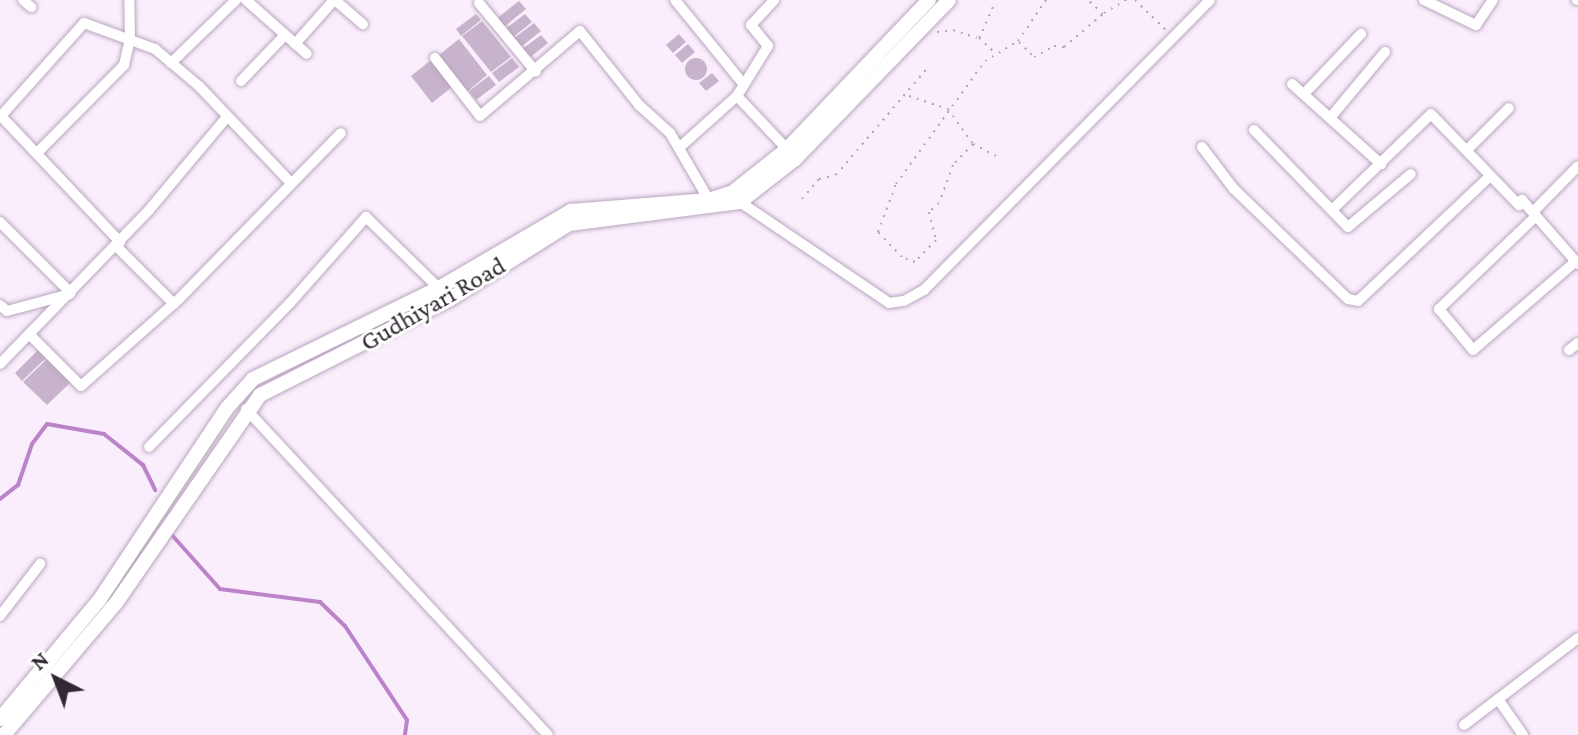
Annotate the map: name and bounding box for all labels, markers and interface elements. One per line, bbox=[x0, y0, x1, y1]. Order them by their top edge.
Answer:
street label: Gudhiyari Road bbox=[355, 250, 511, 358]
north arrow bbox=[16, 639, 96, 719]
text: N bbox=[26, 646, 54, 675]

